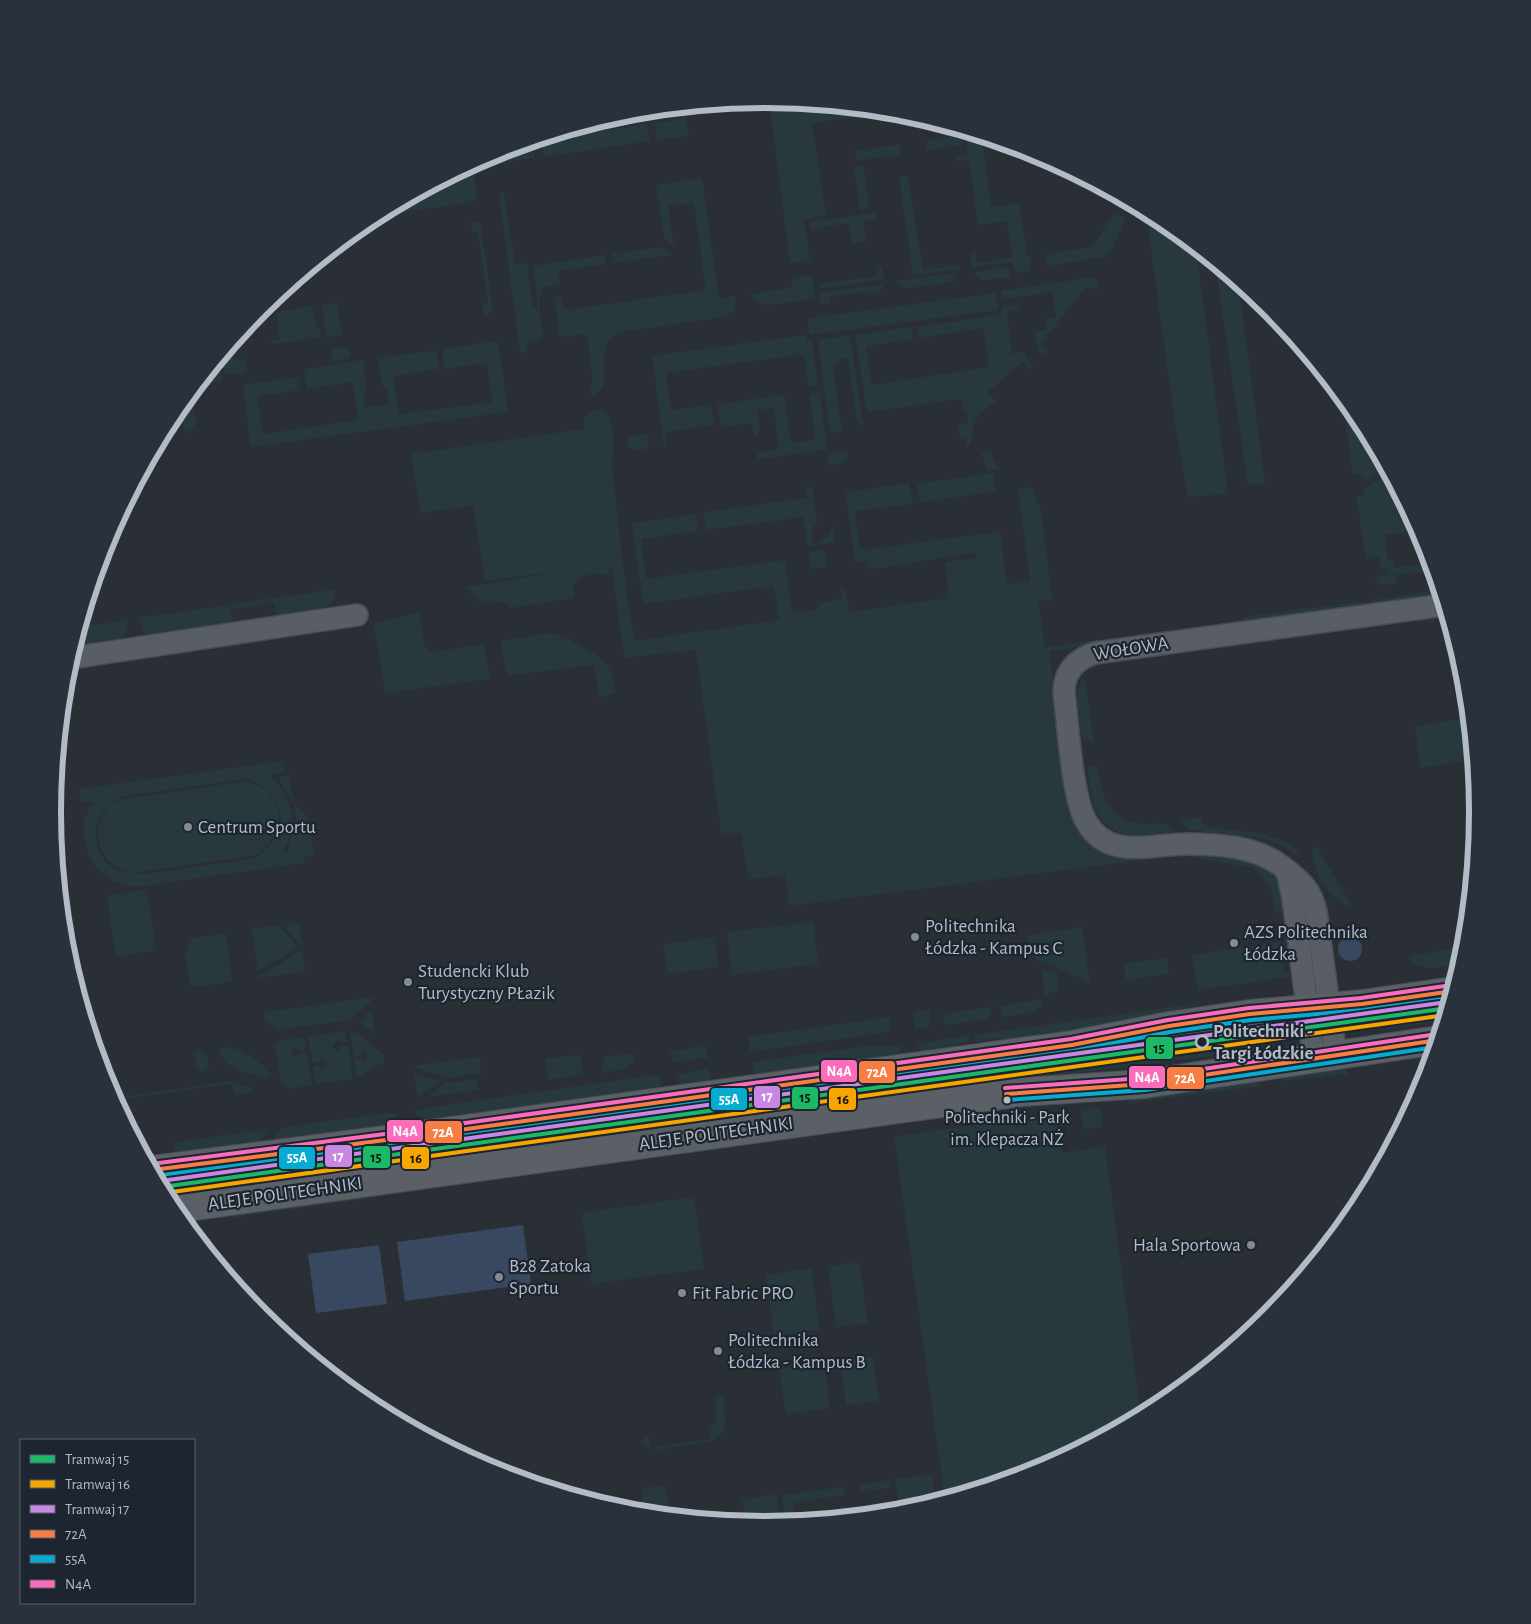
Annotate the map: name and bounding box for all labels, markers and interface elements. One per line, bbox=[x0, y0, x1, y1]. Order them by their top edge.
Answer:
street label: WOŁOWA bbox=[1092, 634, 1170, 664]
place label: Centrum Sportu bbox=[198, 818, 316, 837]
marker: Centrum Sportu bbox=[182, 821, 194, 833]
place label: Politechnika Łódzka - Kampus C bbox=[925, 917, 1063, 958]
place label: AZS Politechnika Łódzka bbox=[1244, 923, 1368, 964]
marker: Politechnika Łódzka - Kampus C bbox=[909, 931, 921, 943]
marker: AZS Politechnika Łódzka bbox=[1228, 937, 1240, 949]
place label: Studencki Klub Turystyczny PŁazik bbox=[418, 962, 555, 1003]
marker: Studencki Klub Turystyczny PŁazik bbox=[402, 976, 414, 988]
place label: Politechniki - Targi Łódzkie bbox=[1213, 1022, 1313, 1063]
marker: Politechniki - Targi Łódzkie bbox=[1195, 1035, 1209, 1049]
line badge: 15 bbox=[1145, 1036, 1174, 1060]
text: 15 bbox=[1153, 1042, 1165, 1056]
line badge: N4A bbox=[820, 1059, 858, 1083]
line badge: 72A bbox=[858, 1060, 896, 1084]
text: N4A bbox=[826, 1065, 852, 1079]
line badge: N4A bbox=[1128, 1065, 1166, 1089]
text: 72A bbox=[866, 1066, 888, 1080]
line badge: 72A bbox=[1166, 1066, 1205, 1090]
text: N4A bbox=[1134, 1071, 1160, 1085]
text: 72A bbox=[1174, 1072, 1196, 1086]
line badge: 17 bbox=[753, 1085, 781, 1109]
line badge: 15 bbox=[791, 1086, 819, 1110]
line badge: 55A bbox=[710, 1087, 748, 1111]
line badge: 16 bbox=[828, 1087, 857, 1111]
text: 17 bbox=[761, 1090, 773, 1104]
text: 15 bbox=[799, 1091, 811, 1105]
text: 55A bbox=[719, 1093, 740, 1107]
text: 16 bbox=[837, 1093, 849, 1107]
marker: Politechniki - Park im. Klepacza NŻ bbox=[1002, 1095, 1012, 1105]
place label: Politechniki - Park im. Klepacza NŻ bbox=[945, 1109, 1070, 1149]
street label: ALEJE POLITECHNIKI bbox=[638, 1114, 794, 1154]
line badge: N4A bbox=[386, 1119, 424, 1143]
line badge: 72A bbox=[424, 1120, 463, 1144]
text: N4A bbox=[392, 1125, 418, 1139]
text: 72A bbox=[432, 1126, 454, 1140]
line badge: 17 bbox=[324, 1144, 353, 1168]
line badge: 15 bbox=[362, 1145, 391, 1169]
line badge: 55A bbox=[278, 1146, 316, 1170]
line badge: 16 bbox=[401, 1146, 430, 1170]
text: 17 bbox=[332, 1150, 344, 1164]
text: 55A bbox=[287, 1151, 308, 1165]
text: 15 bbox=[370, 1151, 382, 1165]
text: 16 bbox=[410, 1152, 422, 1166]
street label: ALEJE POLITECHNIKI bbox=[207, 1174, 363, 1214]
place label: Hala Sportowa bbox=[1133, 1236, 1241, 1255]
marker: Hala Sportowa bbox=[1245, 1239, 1257, 1251]
place label: B28 Zatoka Sportu bbox=[509, 1257, 591, 1298]
marker: B28 Zatoka Sportu bbox=[493, 1271, 505, 1283]
place label: Fit Fabric PRO bbox=[692, 1284, 794, 1303]
marker: Fit Fabric PRO bbox=[676, 1287, 688, 1299]
place label: Politechnika Łódzka - Kampus B bbox=[728, 1331, 866, 1372]
marker: Politechnika Łódzka - Kampus B bbox=[712, 1345, 724, 1357]
legend bbox=[20, 1439, 195, 1604]
text: Tramwaj 15 bbox=[65, 1452, 129, 1467]
text: Tramwaj 16 bbox=[65, 1477, 130, 1492]
text: Tramwaj 17 bbox=[65, 1502, 129, 1517]
text: 72A bbox=[65, 1527, 87, 1542]
text: 55A bbox=[65, 1552, 87, 1567]
text: N4A bbox=[65, 1577, 91, 1592]

